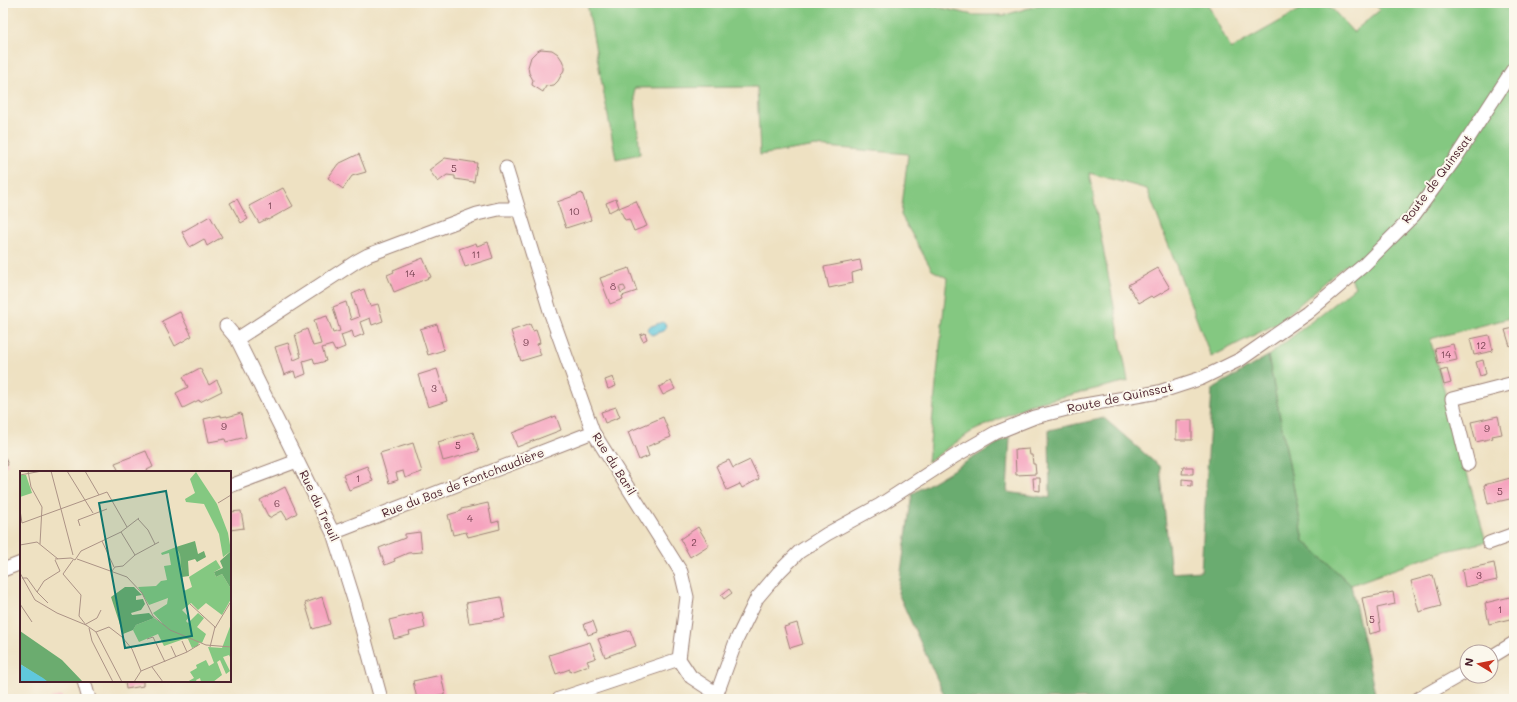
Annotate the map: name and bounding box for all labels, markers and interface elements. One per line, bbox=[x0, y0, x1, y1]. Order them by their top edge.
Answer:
street label: Route de Quinssat bbox=[1397, 131, 1475, 226]
house number: 5 bbox=[451, 161, 457, 175]
house number: 1 bbox=[268, 198, 272, 212]
house number: 10 bbox=[569, 204, 579, 218]
house number: 11 bbox=[472, 247, 480, 261]
house number: 14 bbox=[405, 266, 415, 280]
house number: 8 bbox=[610, 279, 616, 293]
house number: 9 bbox=[523, 335, 529, 349]
house number: 12 bbox=[1476, 338, 1486, 352]
house number: 14 bbox=[1441, 347, 1451, 361]
street label: Route de Quinssat bbox=[1066, 378, 1174, 416]
house number: 3 bbox=[431, 381, 437, 395]
house number: 9 bbox=[221, 419, 227, 433]
house number: 9 bbox=[1484, 421, 1490, 435]
street label: Rue du Baril bbox=[589, 429, 640, 498]
house number: 5 bbox=[455, 438, 461, 452]
street label: Rue du Bas de Fontchaudière bbox=[379, 444, 546, 520]
street label: Rue du Treuil bbox=[296, 467, 343, 544]
inset map bbox=[20, 471, 231, 682]
house number: 1 bbox=[356, 471, 360, 485]
house number: 5 bbox=[1497, 484, 1503, 498]
house number: 6 bbox=[274, 496, 280, 510]
house number: 4 bbox=[467, 511, 473, 525]
house number: 2 bbox=[691, 535, 697, 549]
house number: 3 bbox=[1476, 568, 1482, 582]
house number: 1 bbox=[1498, 602, 1502, 616]
house number: 5 bbox=[1369, 612, 1375, 626]
north arrow bbox=[1459, 644, 1499, 684]
text: N bbox=[1461, 657, 1477, 668]

